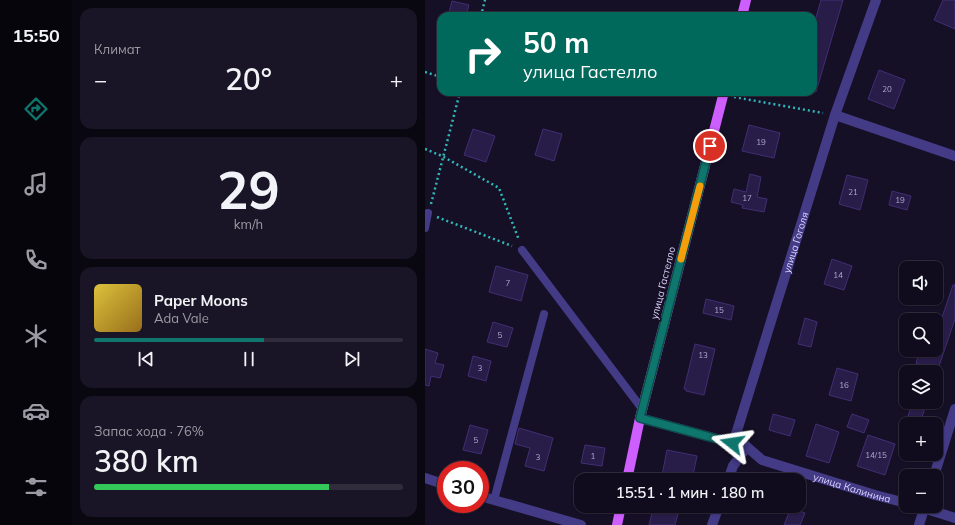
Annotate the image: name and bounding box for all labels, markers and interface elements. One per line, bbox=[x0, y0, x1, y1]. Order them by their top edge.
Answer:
text: 15:50 bbox=[12, 24, 60, 47]
text: 50 m bbox=[523, 25, 589, 60]
icon: right bbox=[457, 28, 509, 80]
text: Климат bbox=[94, 41, 141, 57]
text: 20° bbox=[225, 60, 272, 98]
text: улица Гастелло bbox=[523, 60, 658, 83]
text: − bbox=[94, 66, 107, 94]
text: + bbox=[390, 66, 403, 94]
house number: 20 bbox=[882, 84, 892, 94]
icon: directions bbox=[22, 95, 50, 123]
pin bbox=[693, 129, 727, 163]
icon: arrive bbox=[699, 135, 721, 157]
house number: 19 bbox=[756, 137, 766, 147]
text: 29 bbox=[217, 157, 280, 222]
icon: music bbox=[22, 170, 50, 198]
house number: 21 bbox=[848, 187, 858, 197]
house number: 17 bbox=[742, 193, 752, 203]
house number: 19 bbox=[895, 195, 905, 205]
street label: улица Гоголя bbox=[780, 210, 811, 275]
text: km/h bbox=[234, 216, 263, 232]
street label: улица Гастелло bbox=[648, 245, 678, 321]
icon: phone bbox=[22, 246, 50, 274]
map controls bbox=[899, 261, 943, 513]
button: sound bbox=[899, 261, 943, 305]
house number: 14 bbox=[833, 270, 843, 280]
house number: 7 bbox=[506, 278, 511, 288]
text: Paper Moons bbox=[154, 291, 248, 310]
house number: 15 bbox=[714, 305, 724, 315]
text: Ada Vale bbox=[154, 310, 209, 326]
button: search bbox=[899, 313, 943, 357]
icon: climate bbox=[22, 322, 50, 350]
house number: 5 bbox=[498, 330, 503, 340]
icon: previous bbox=[135, 348, 157, 370]
icon: pause bbox=[238, 348, 260, 370]
icon: next bbox=[341, 348, 363, 370]
house number: 13 bbox=[698, 350, 708, 360]
house number: 3 bbox=[478, 363, 483, 373]
button: layers bbox=[899, 365, 943, 409]
house number: 16 bbox=[839, 380, 849, 390]
icon: car bbox=[22, 397, 50, 425]
button: + bbox=[899, 417, 943, 461]
position arrow bbox=[711, 422, 753, 464]
text: Запас хода · 76% bbox=[94, 423, 204, 439]
house number: 5 bbox=[474, 435, 479, 445]
text: 380 km bbox=[94, 442, 199, 480]
house number: 14/15 bbox=[865, 450, 887, 460]
house number: 1 bbox=[591, 451, 596, 461]
house number: 3 bbox=[536, 452, 541, 462]
speed limit sign: 30 bbox=[437, 461, 489, 513]
button: − bbox=[899, 469, 943, 513]
street label: улица Калинина bbox=[812, 470, 892, 505]
icon: filters bbox=[22, 473, 50, 501]
text: 15:51 · 1 мин · 180 m bbox=[616, 483, 764, 502]

